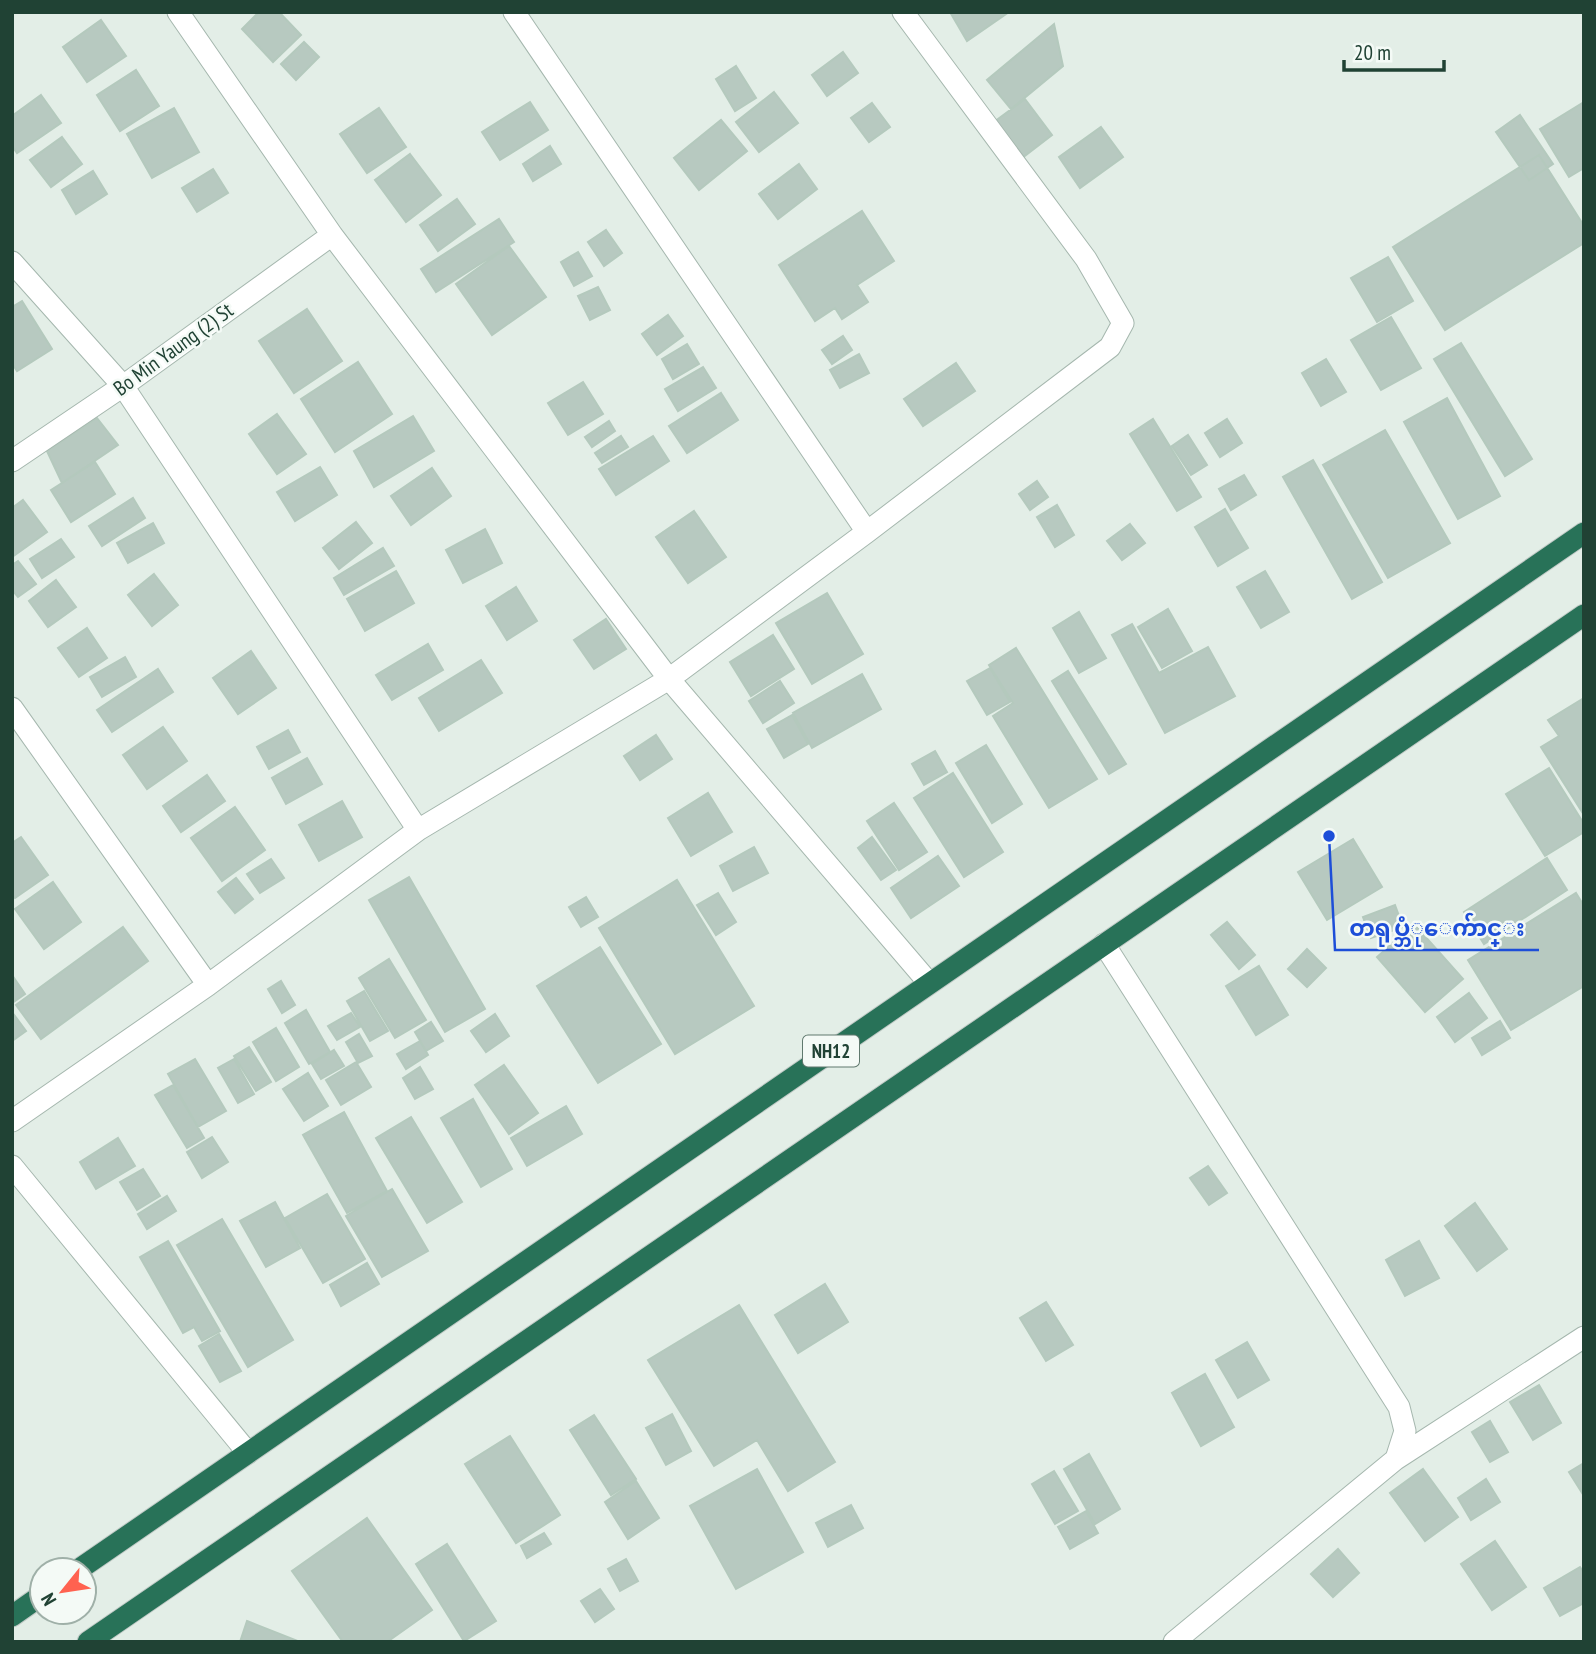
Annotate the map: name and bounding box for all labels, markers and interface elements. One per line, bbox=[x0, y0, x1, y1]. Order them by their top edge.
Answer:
scale bar bbox=[1344, 28, 1444, 72]
text: 20 m bbox=[1354, 39, 1391, 66]
street label: Bo Min Yaung (2) St bbox=[108, 296, 238, 402]
callout: တရုပ္ဘံုေက်ာင္း bbox=[1335, 906, 1539, 950]
text: တရုပ္ဘံုေက်ာင္း bbox=[1349, 912, 1525, 947]
road number: NH12 bbox=[803, 1036, 859, 1066]
north arrow bbox=[28, 1556, 98, 1626]
text: N bbox=[35, 1589, 61, 1610]

